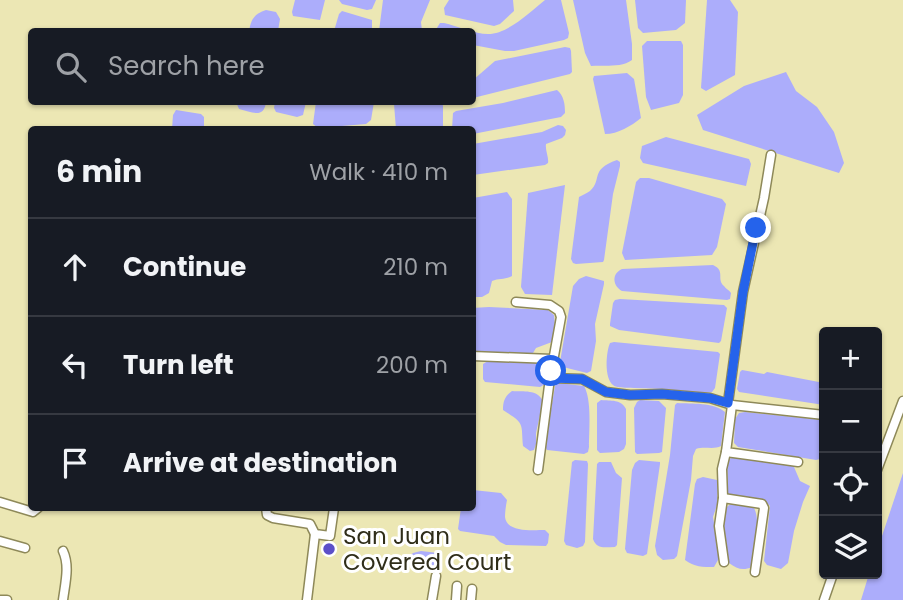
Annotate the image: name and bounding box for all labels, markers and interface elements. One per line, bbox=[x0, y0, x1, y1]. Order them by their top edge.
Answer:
search box bbox=[28, 28, 476, 105]
icon: search bbox=[52, 48, 90, 86]
text: Search here bbox=[108, 48, 265, 84]
text: 6 min bbox=[56, 150, 142, 193]
text: Walk · 410 m bbox=[309, 156, 448, 188]
route end bbox=[740, 212, 771, 243]
icon: ahead bbox=[56, 248, 94, 286]
text: Continue bbox=[123, 249, 246, 285]
text: 210 m bbox=[383, 251, 448, 283]
map controls bbox=[819, 327, 882, 579]
button: + bbox=[819, 327, 882, 390]
icon: left bbox=[56, 346, 94, 384]
text: Turn left bbox=[123, 347, 234, 383]
text: 200 m bbox=[376, 349, 448, 381]
route start bbox=[535, 355, 566, 386]
button: − bbox=[819, 390, 882, 453]
icon: arrive bbox=[56, 444, 94, 482]
text: Arrive at destination bbox=[123, 445, 398, 481]
button: locate bbox=[819, 453, 882, 516]
button: layers bbox=[819, 516, 882, 579]
place label: San Juan Covered Court bbox=[343, 520, 511, 578]
marker: San Juan Covered Court bbox=[321, 541, 337, 557]

